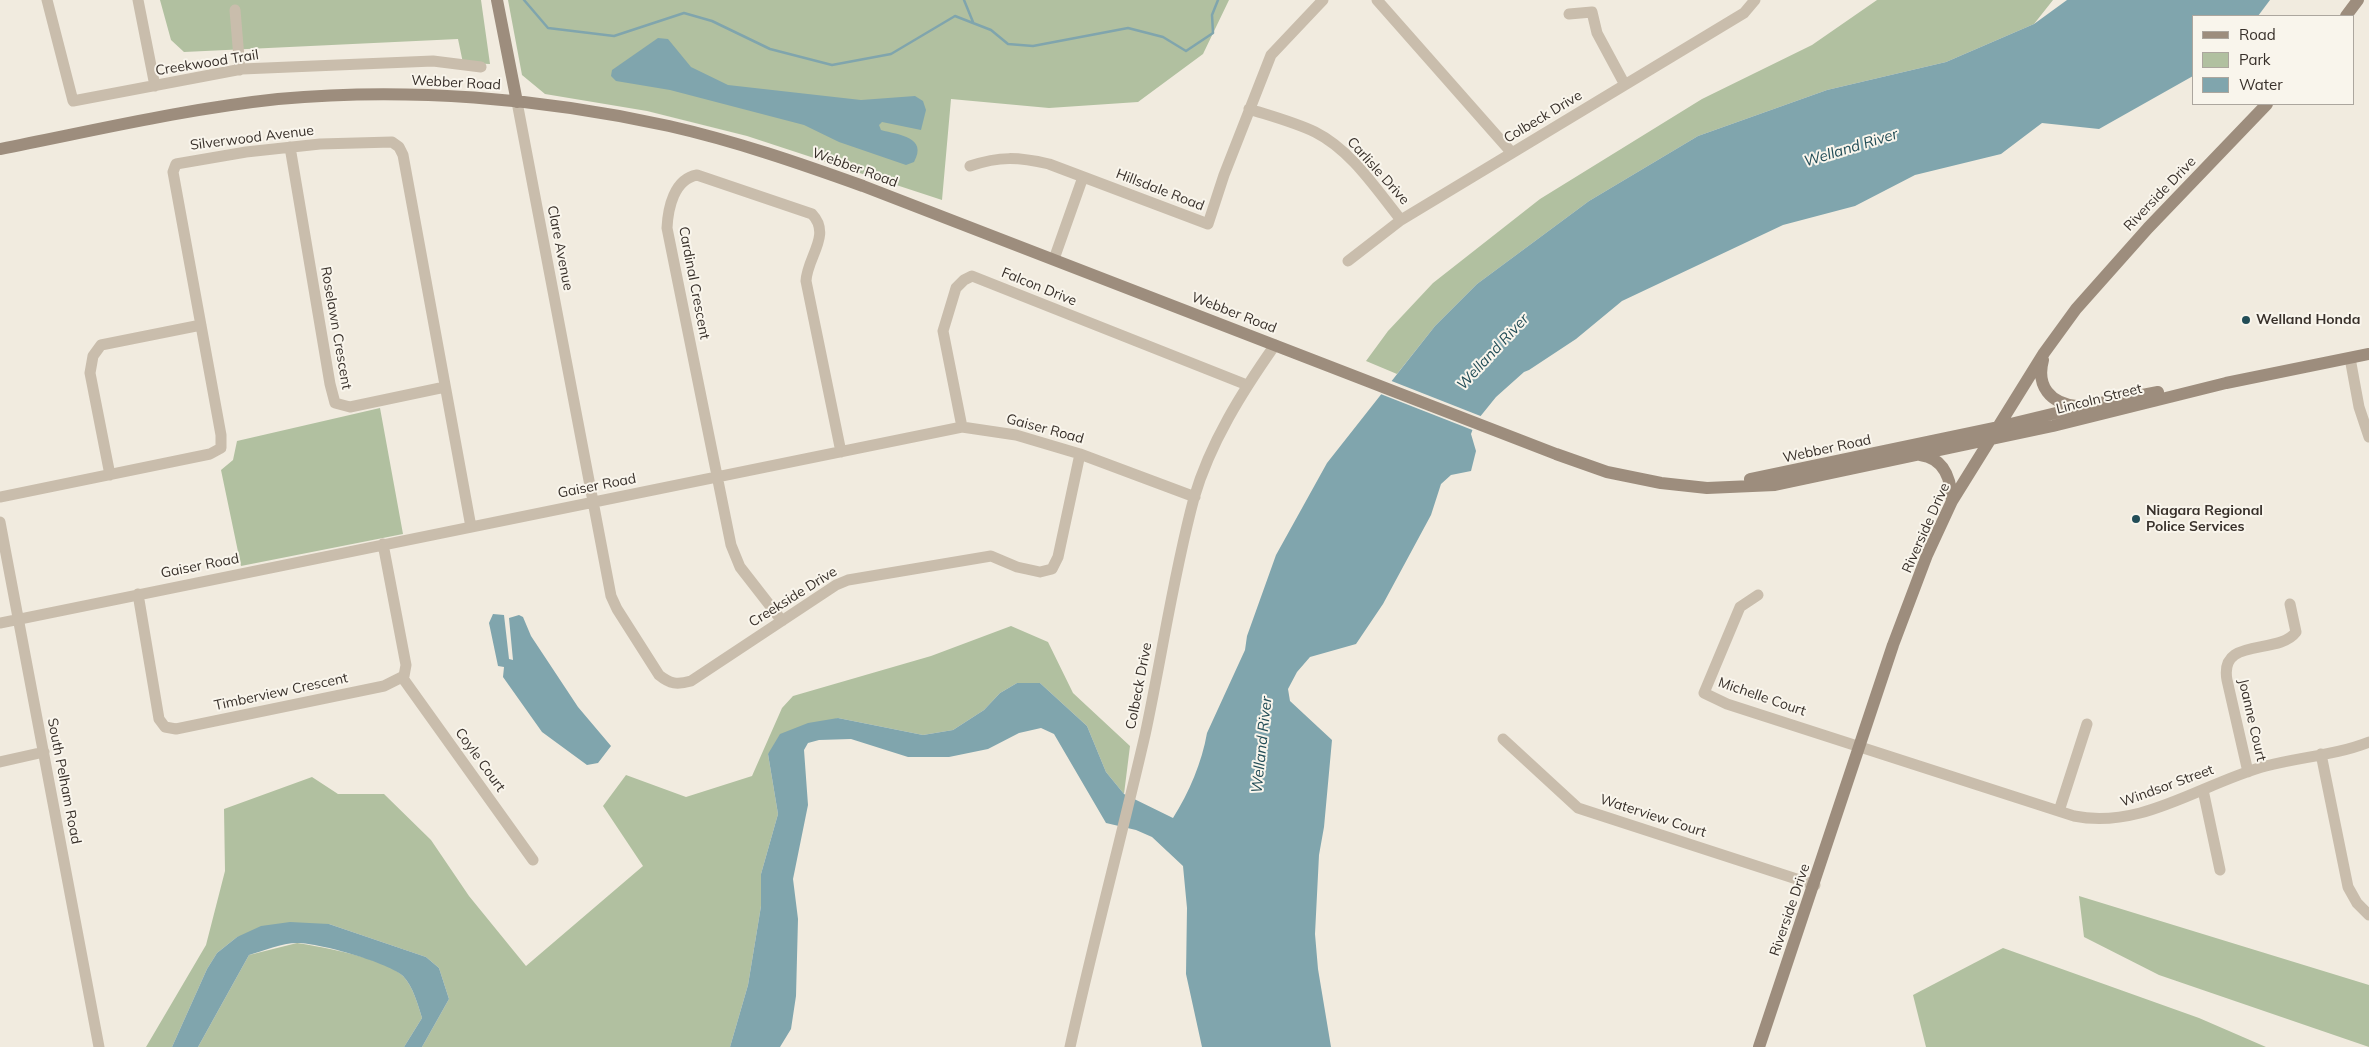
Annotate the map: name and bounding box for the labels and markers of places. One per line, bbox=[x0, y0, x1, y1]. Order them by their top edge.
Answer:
place label: Welland Honda bbox=[2256, 312, 2360, 328]
marker: Welland Honda bbox=[2240, 314, 2252, 326]
place label: Niagara Regional Police Services bbox=[2146, 503, 2263, 536]
marker: Niagara Regional Police Services bbox=[2130, 513, 2142, 525]

